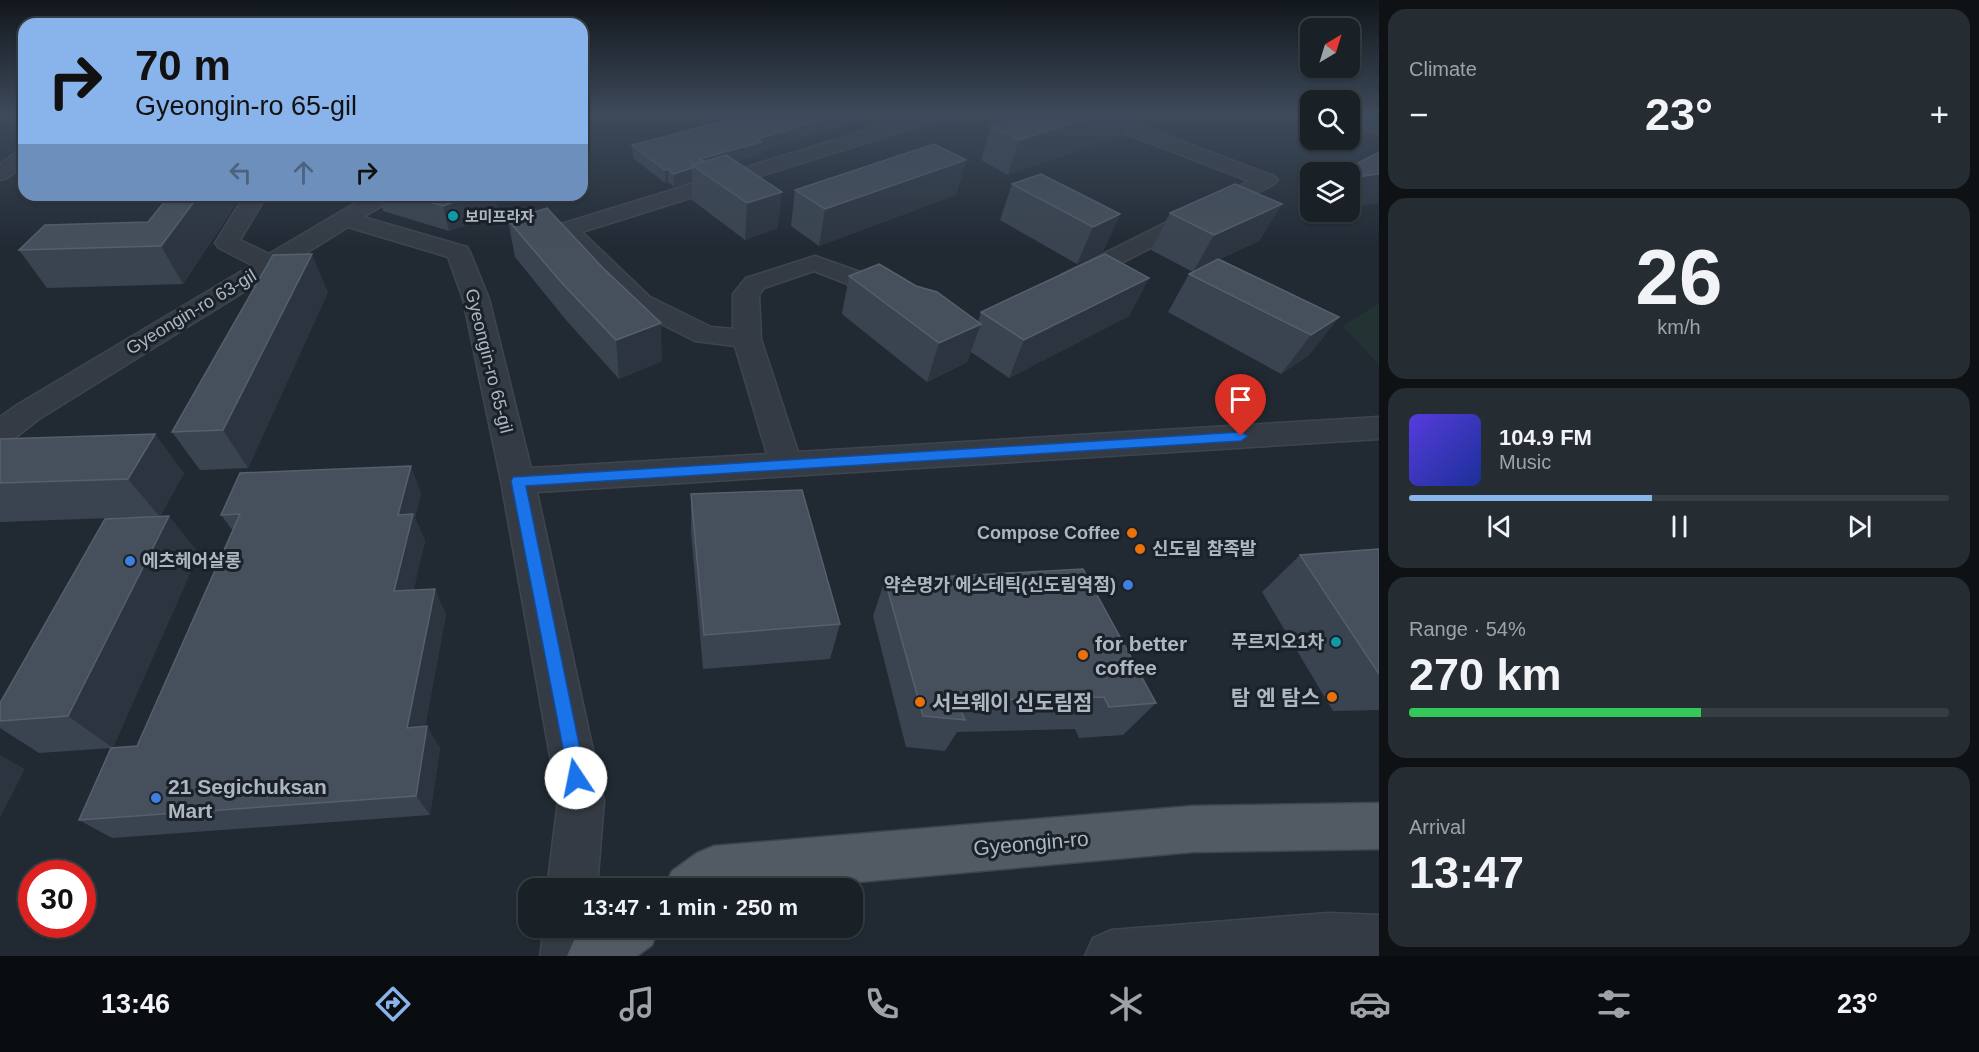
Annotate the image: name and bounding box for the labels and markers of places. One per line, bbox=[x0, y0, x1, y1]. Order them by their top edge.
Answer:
place label: 보미프라자 bbox=[465, 208, 534, 225]
marker: 보미프라자 bbox=[446, 209, 460, 223]
pin bbox=[1215, 374, 1266, 436]
place label: Compose Coffee bbox=[977, 523, 1120, 543]
marker: Compose Coffee bbox=[1125, 526, 1139, 540]
place label: 신도림 참족발 bbox=[1152, 539, 1257, 559]
marker: 신도림 참족발 bbox=[1133, 542, 1147, 556]
place label: 에츠헤어살롱 bbox=[142, 551, 241, 571]
marker: 에츠헤어살롱 bbox=[123, 554, 137, 568]
place label: 약손명가 에스테틱(신도림역점) bbox=[884, 575, 1116, 595]
marker: 약손명가 에스테틱(신도림역점) bbox=[1121, 578, 1135, 592]
place label: for better coffee bbox=[1095, 632, 1187, 679]
place label: 푸르지오1차 bbox=[1231, 632, 1324, 652]
marker: 푸르지오1차 bbox=[1329, 635, 1343, 649]
marker: for better coffee bbox=[1076, 648, 1090, 662]
place label: 탐 엔 탐스 bbox=[1231, 686, 1320, 709]
marker: 탐 엔 탐스 bbox=[1325, 690, 1339, 704]
place label: 서브웨이 신도림점 bbox=[932, 691, 1092, 714]
marker: 서브웨이 신도림점 bbox=[913, 695, 927, 709]
place label: 21 Segichuksan Mart bbox=[168, 775, 327, 822]
marker: 21 Segichuksan Mart bbox=[149, 791, 163, 805]

